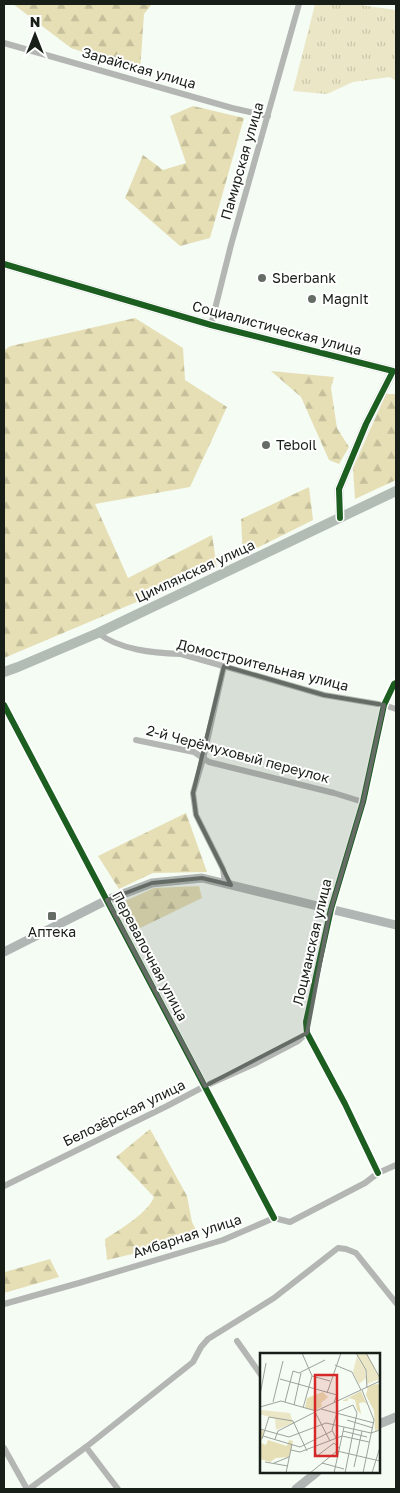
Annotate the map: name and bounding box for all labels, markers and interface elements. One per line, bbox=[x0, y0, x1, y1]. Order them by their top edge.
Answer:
north arrow bbox=[10, 10, 60, 60]
text: N bbox=[30, 13, 40, 30]
street label: Зарайская улица bbox=[80, 43, 198, 92]
street label: Памирская улица bbox=[217, 100, 266, 222]
place label: Sberbank bbox=[272, 269, 336, 286]
marker: Sberbank bbox=[256, 272, 268, 284]
place label: Magnit bbox=[322, 290, 369, 307]
marker: Magnit bbox=[306, 293, 318, 305]
street label: Социалистическая улица bbox=[191, 297, 364, 358]
place label: Teboil bbox=[276, 436, 317, 453]
marker: Teboil bbox=[260, 439, 272, 451]
street label: Цимлянская улица bbox=[132, 535, 257, 606]
street label: Домостроительная улица bbox=[176, 635, 351, 694]
street label: 2-й Черёмуховый переулок bbox=[145, 721, 332, 786]
street label: Лоцманская улица bbox=[289, 877, 334, 1007]
street label: Перевалочная улица bbox=[109, 888, 192, 1024]
marker: Аптека bbox=[46, 910, 58, 922]
place label: Аптека bbox=[28, 923, 76, 940]
street label: Белозёрская улица bbox=[60, 1076, 188, 1150]
street label: Амбарная улица bbox=[130, 1210, 243, 1261]
inset map bbox=[260, 1353, 380, 1473]

